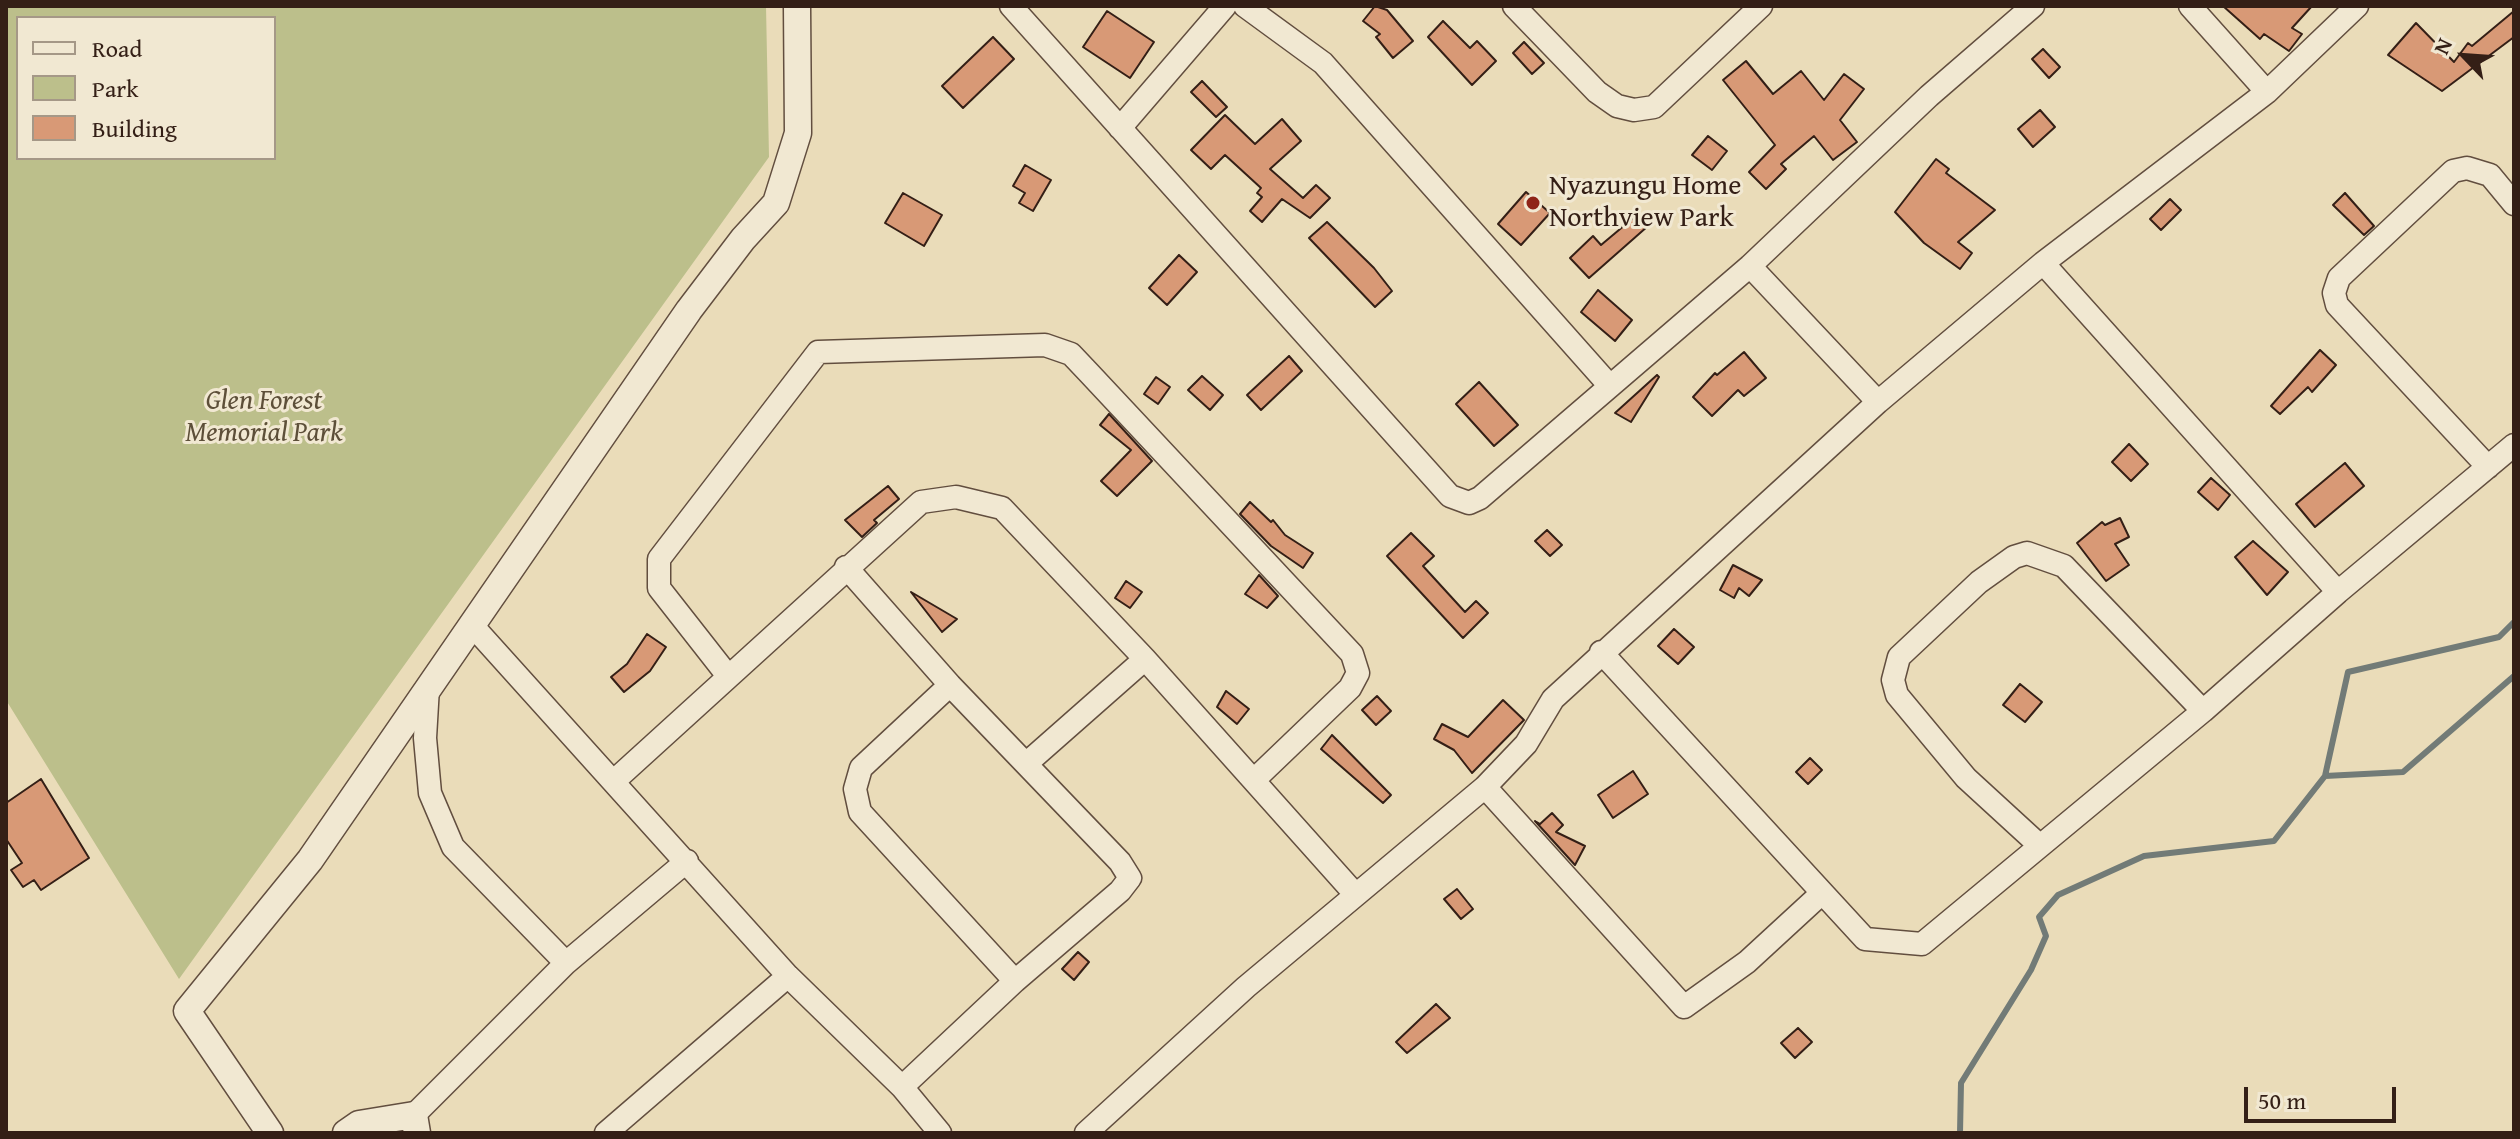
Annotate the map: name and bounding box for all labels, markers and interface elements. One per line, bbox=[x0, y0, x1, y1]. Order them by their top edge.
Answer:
legend bbox=[16, 16, 276, 160]
north arrow bbox=[2424, 16, 2504, 96]
text: Road bbox=[92, 31, 142, 66]
text: N bbox=[2425, 32, 2460, 59]
text: Park bbox=[92, 71, 138, 106]
text: Building bbox=[92, 111, 177, 146]
place label: Nyazungu Home Northview Park bbox=[1549, 170, 1741, 236]
marker: Nyazungu Home Northview Park bbox=[1524, 194, 1542, 212]
park label: Glen Forest Memorial Park bbox=[185, 385, 343, 451]
scale bar bbox=[2248, 1071, 2400, 1121]
text: 50 m bbox=[2258, 1083, 2306, 1118]

